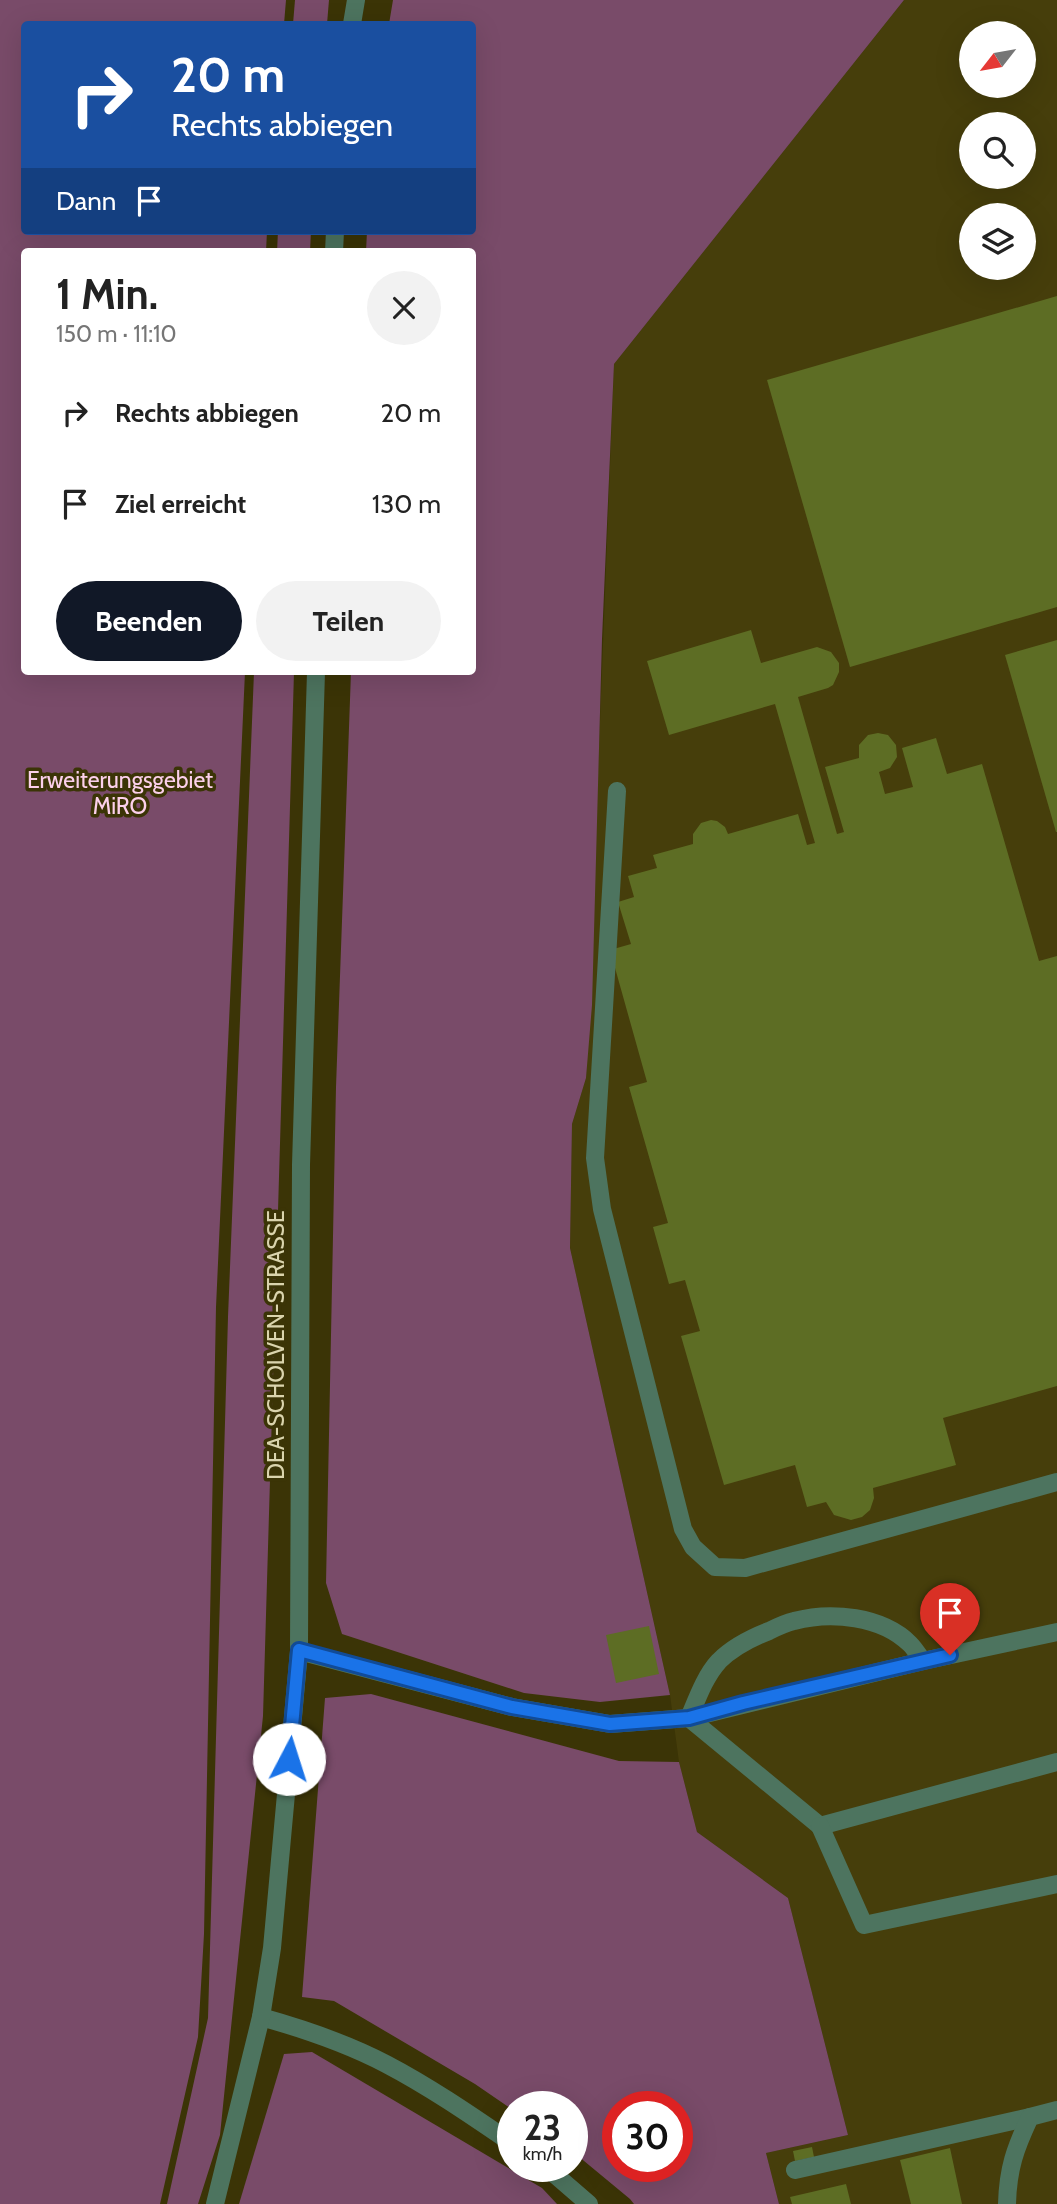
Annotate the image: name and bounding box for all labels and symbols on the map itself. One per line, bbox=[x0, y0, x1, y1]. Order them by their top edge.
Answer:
north arrow bbox=[959, 21, 1036, 98]
park label: Erweiterungsgebiet MiRO bbox=[27, 766, 213, 820]
street label: DEA-SCHOLVEN-STRASSE bbox=[262, 1210, 290, 1480]
pin bbox=[920, 1583, 980, 1655]
position arrow bbox=[252, 1722, 326, 1796]
speed limit sign: 30 bbox=[602, 2091, 693, 2182]

